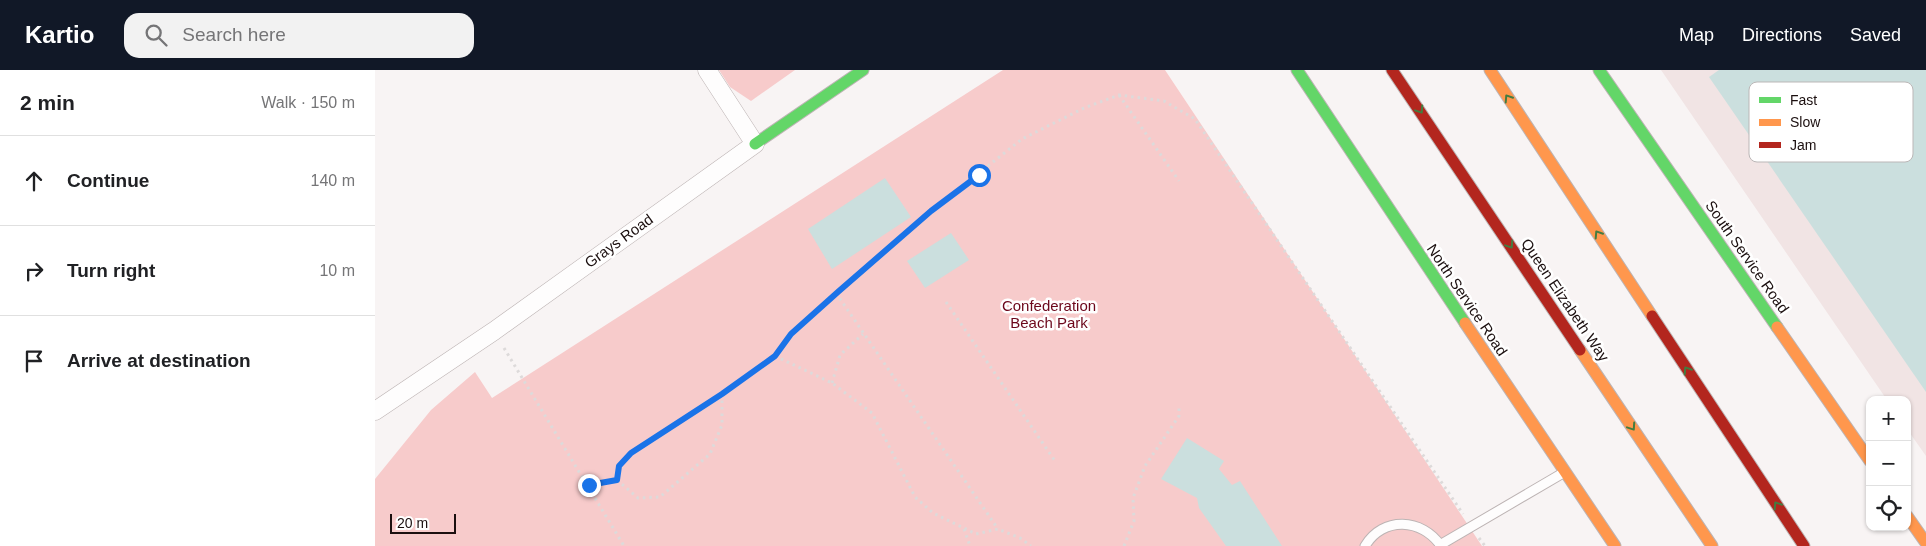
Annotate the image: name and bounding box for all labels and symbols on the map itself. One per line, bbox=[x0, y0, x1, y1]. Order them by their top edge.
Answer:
legend bbox=[1749, 82, 1913, 162]
text: Fast bbox=[1790, 92, 1817, 108]
one-way arrow bbox=[1505, 95, 1515, 104]
one-way arrow bbox=[1413, 105, 1423, 114]
text: Slow bbox=[1790, 114, 1821, 130]
text: Jam bbox=[1790, 137, 1816, 153]
route start bbox=[968, 164, 991, 187]
street label: South Service Road bbox=[1702, 197, 1793, 316]
street label: Grays Road bbox=[581, 210, 656, 271]
one-way arrow bbox=[1595, 230, 1604, 240]
street label: Queen Elizabeth Way bbox=[1518, 235, 1613, 365]
one-way arrow bbox=[1504, 240, 1513, 249]
street label: North Service Road bbox=[1424, 241, 1511, 359]
park label: Confederation Beach Park bbox=[1002, 297, 1096, 331]
one-way arrow bbox=[1684, 366, 1693, 375]
one-way arrow bbox=[1626, 421, 1635, 431]
route end bbox=[578, 474, 601, 497]
one-way arrow bbox=[1773, 502, 1783, 511]
scale bar bbox=[390, 511, 456, 534]

